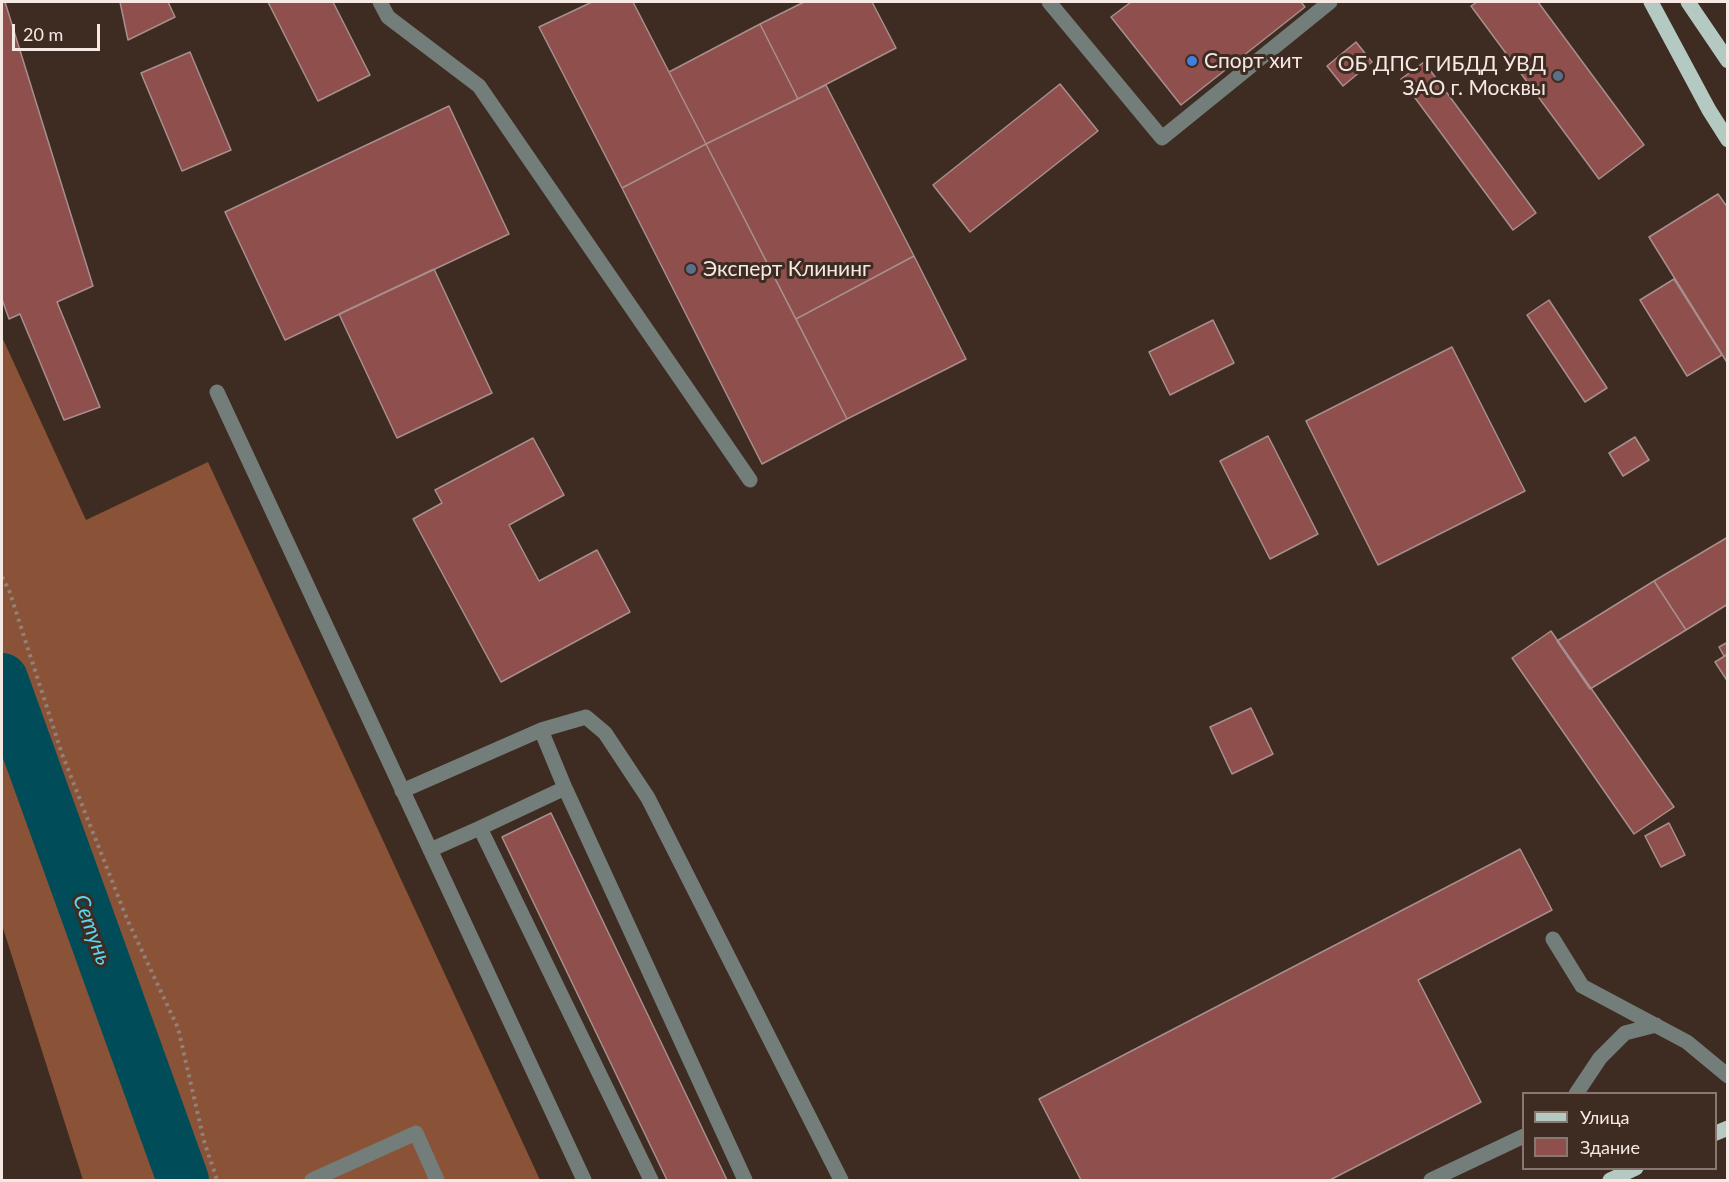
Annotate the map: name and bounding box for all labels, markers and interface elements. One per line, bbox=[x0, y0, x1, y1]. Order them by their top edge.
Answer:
scale bar bbox=[15, 12, 104, 50]
text: 20 m bbox=[23, 23, 63, 45]
place label: Спорт хит bbox=[1204, 48, 1302, 74]
place label: ОБ ДПС ГИБДД УВД ЗАО г. Москвы bbox=[1338, 51, 1546, 101]
marker: Спорт хит bbox=[1185, 54, 1199, 68]
marker: ОБ ДПС ГИБДД УВД ЗАО г. Москвы bbox=[1551, 69, 1565, 83]
place label: Эксперт Клининг bbox=[703, 256, 871, 282]
marker: Эксперт Клининг bbox=[684, 262, 698, 276]
water label: Сетунь bbox=[67, 891, 117, 969]
legend bbox=[1522, 1092, 1717, 1170]
text: Улица bbox=[1580, 1106, 1630, 1128]
text: Здание bbox=[1580, 1136, 1640, 1158]

